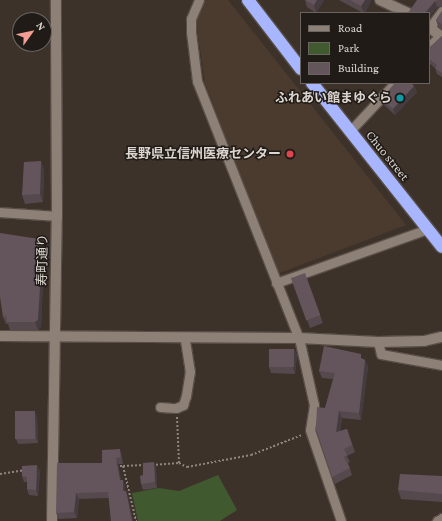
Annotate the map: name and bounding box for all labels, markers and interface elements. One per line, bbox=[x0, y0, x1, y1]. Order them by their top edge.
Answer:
north arrow bbox=[12, 12, 52, 52]
legend bbox=[300, 12, 430, 84]
text: N bbox=[34, 20, 48, 32]
text: Road bbox=[338, 21, 362, 35]
text: Park bbox=[338, 41, 359, 55]
text: Building bbox=[338, 61, 379, 75]
place label: ふれあい館まゆぐら bbox=[275, 90, 392, 106]
marker: ふれあい館まゆぐら bbox=[395, 93, 405, 103]
street label: Chuo street bbox=[362, 128, 412, 184]
place label: 長野県立信州医療センター bbox=[125, 146, 281, 162]
marker: 長野県立信州医療センター bbox=[284, 148, 296, 160]
street label: 寿町通り bbox=[35, 234, 51, 286]

